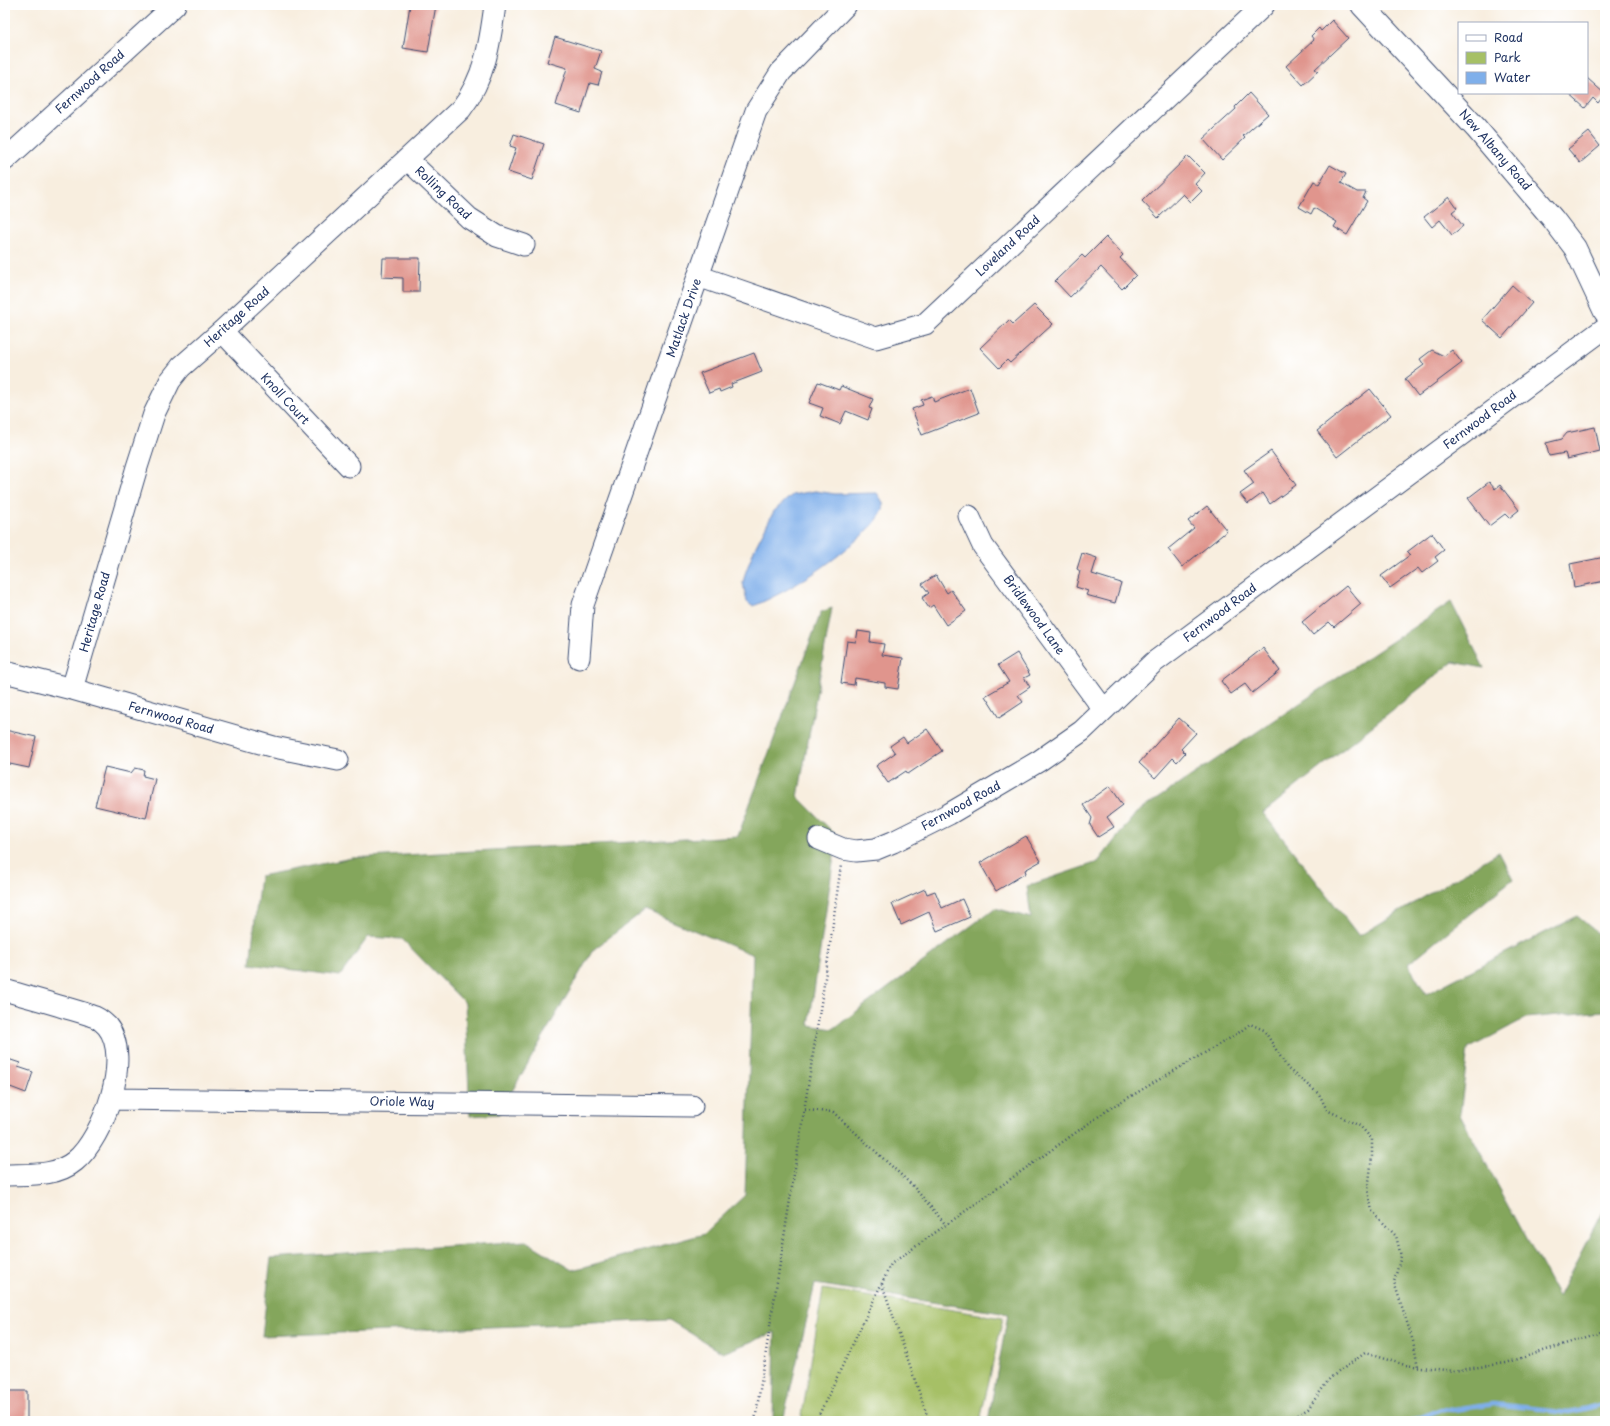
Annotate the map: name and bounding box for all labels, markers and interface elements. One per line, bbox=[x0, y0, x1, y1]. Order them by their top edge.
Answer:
legend bbox=[1458, 22, 1588, 94]
text: Road bbox=[1494, 28, 1523, 46]
street label: Fernwood Road bbox=[51, 45, 128, 117]
text: Park bbox=[1494, 48, 1521, 66]
text: Water bbox=[1494, 68, 1531, 86]
street label: New Albany Road bbox=[1455, 105, 1536, 194]
street label: Rolling Road bbox=[411, 161, 476, 223]
street label: Loveland Road bbox=[971, 211, 1044, 280]
street label: Matlack Drive bbox=[661, 276, 705, 360]
street label: Heritage Road bbox=[199, 282, 273, 351]
street label: Knoll Court bbox=[257, 368, 314, 428]
street label: Fernwood Road bbox=[1439, 385, 1520, 453]
street label: Heritage Road bbox=[74, 569, 114, 654]
street label: Bridlewood Lane bbox=[1000, 571, 1070, 658]
street label: Fernwood Road bbox=[1179, 578, 1260, 646]
street label: Fernwood Road bbox=[126, 696, 216, 738]
street label: Fernwood Road bbox=[918, 776, 1003, 834]
street label: Oriole Way bbox=[369, 1091, 435, 1111]

